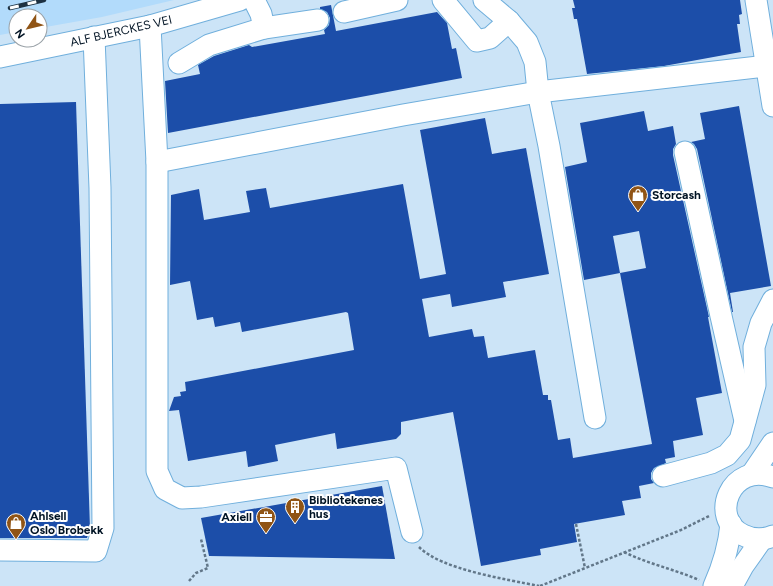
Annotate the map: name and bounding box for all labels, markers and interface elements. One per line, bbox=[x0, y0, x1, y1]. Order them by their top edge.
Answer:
north arrow bbox=[8, 8, 48, 48]
street label: ALF BJERCKES VEI bbox=[69, 12, 173, 50]
text: N bbox=[12, 26, 28, 41]
shop icon: Storcash bbox=[627, 184, 649, 212]
place label: Storcash bbox=[652, 188, 701, 202]
place label: Bibliotekenes hus bbox=[309, 493, 383, 521]
building icon: Bibliotekenes hus bbox=[284, 496, 306, 524]
office icon: Axiell bbox=[255, 506, 277, 534]
place label: Ahlsell Oslo Brobekk bbox=[30, 509, 104, 537]
place label: Axiell bbox=[221, 510, 252, 524]
shop icon: Ahlsell Oslo Brobekk bbox=[5, 512, 27, 540]

